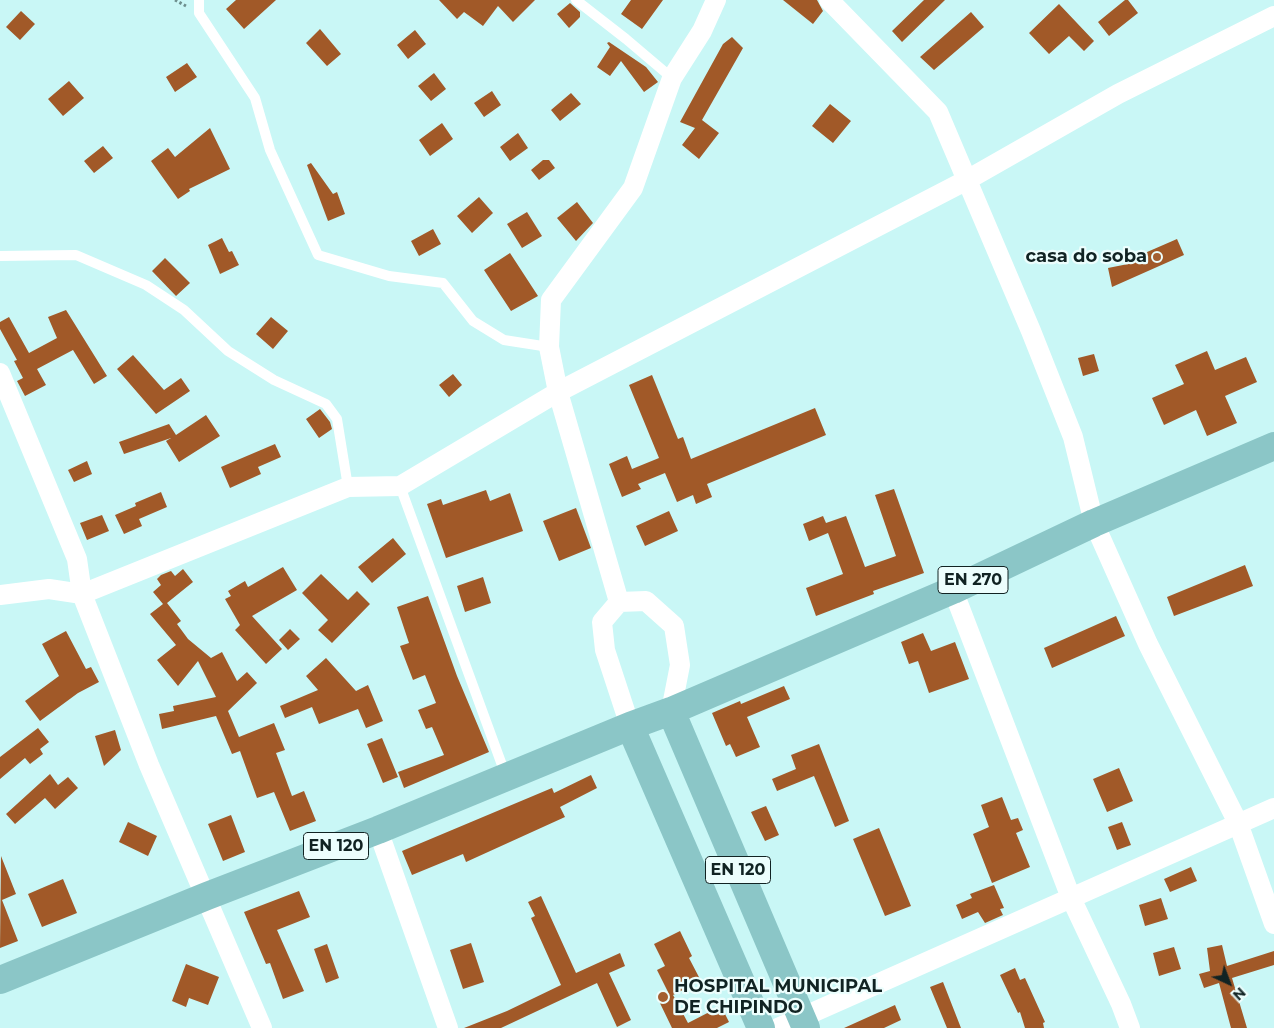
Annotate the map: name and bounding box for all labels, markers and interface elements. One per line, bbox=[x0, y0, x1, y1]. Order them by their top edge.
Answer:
place label: casa do soba bbox=[1025, 246, 1147, 268]
marker: casa do soba bbox=[1151, 251, 1163, 263]
road number: EN 270 bbox=[938, 566, 1008, 594]
road number: EN 120 bbox=[304, 832, 368, 859]
road number: EN 120 bbox=[706, 856, 770, 884]
north arrow bbox=[1204, 958, 1254, 1008]
place label: HOSPITAL MUNICIPAL DE CHIPINDO bbox=[674, 976, 882, 1019]
text: N bbox=[1229, 984, 1250, 1004]
marker: HOSPITAL MUNICIPAL DE CHIPINDO bbox=[656, 990, 670, 1004]

